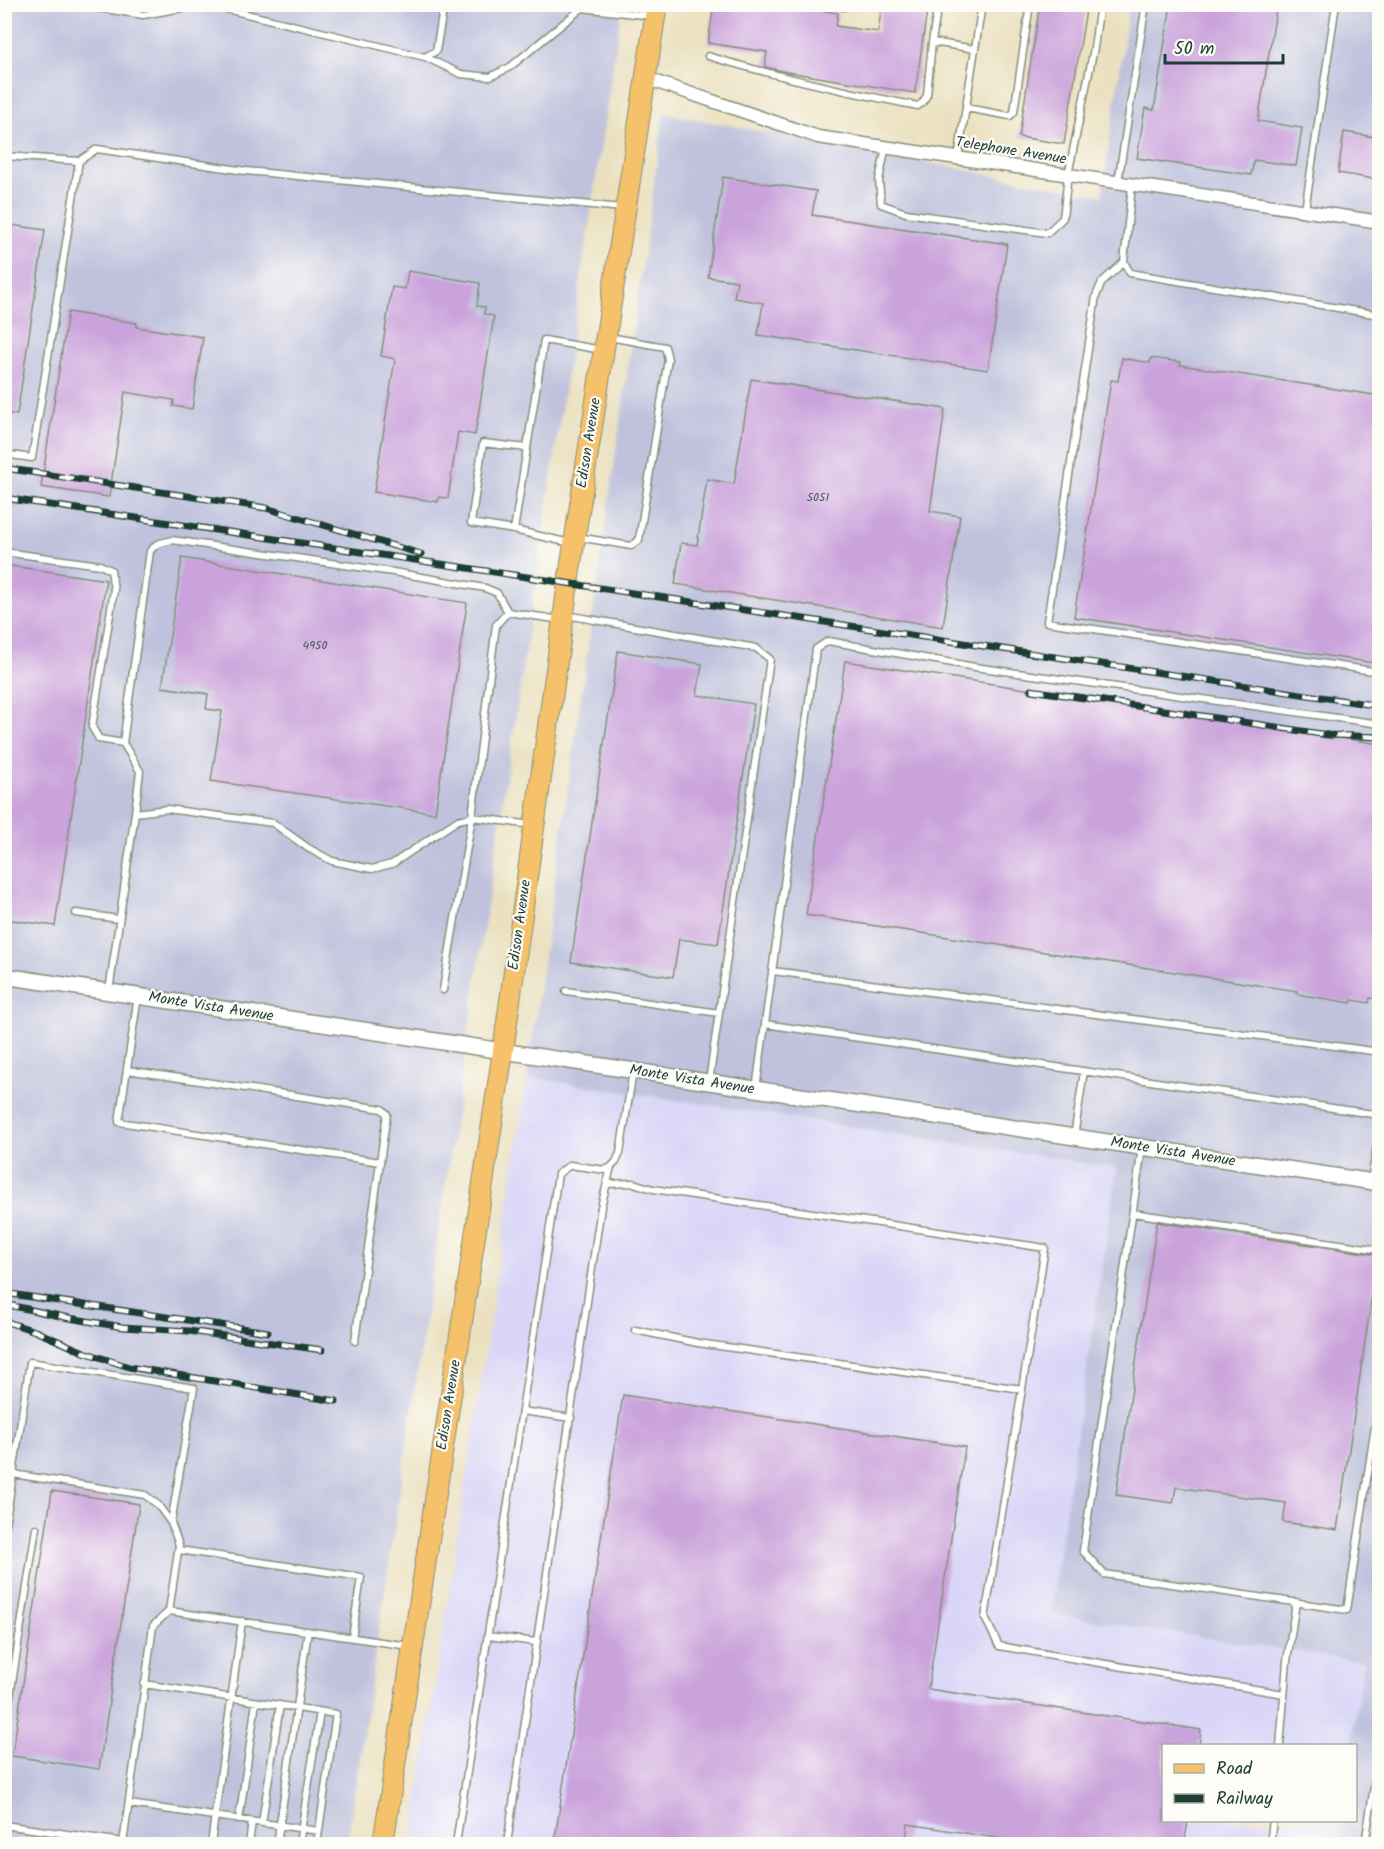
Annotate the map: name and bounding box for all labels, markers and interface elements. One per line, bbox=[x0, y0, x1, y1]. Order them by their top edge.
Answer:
scale bar bbox=[1165, 27, 1284, 65]
text: 50 m bbox=[1174, 35, 1214, 64]
street label: Telephone Avenue bbox=[954, 130, 1068, 172]
street label: Edison Avenue bbox=[570, 396, 608, 490]
house number: 5051 bbox=[807, 488, 830, 507]
house number: 4950 bbox=[303, 636, 327, 655]
street label: Edison Avenue bbox=[502, 878, 538, 972]
street label: Monte Vista Avenue bbox=[147, 985, 275, 1029]
street label: Monte Vista Avenue bbox=[628, 1058, 756, 1102]
street label: Monte Vista Avenue bbox=[1109, 1130, 1237, 1174]
street label: Edison Avenue bbox=[430, 1358, 468, 1452]
legend bbox=[1162, 1744, 1357, 1822]
text: Road bbox=[1216, 1755, 1253, 1784]
text: Railway bbox=[1216, 1785, 1273, 1814]

